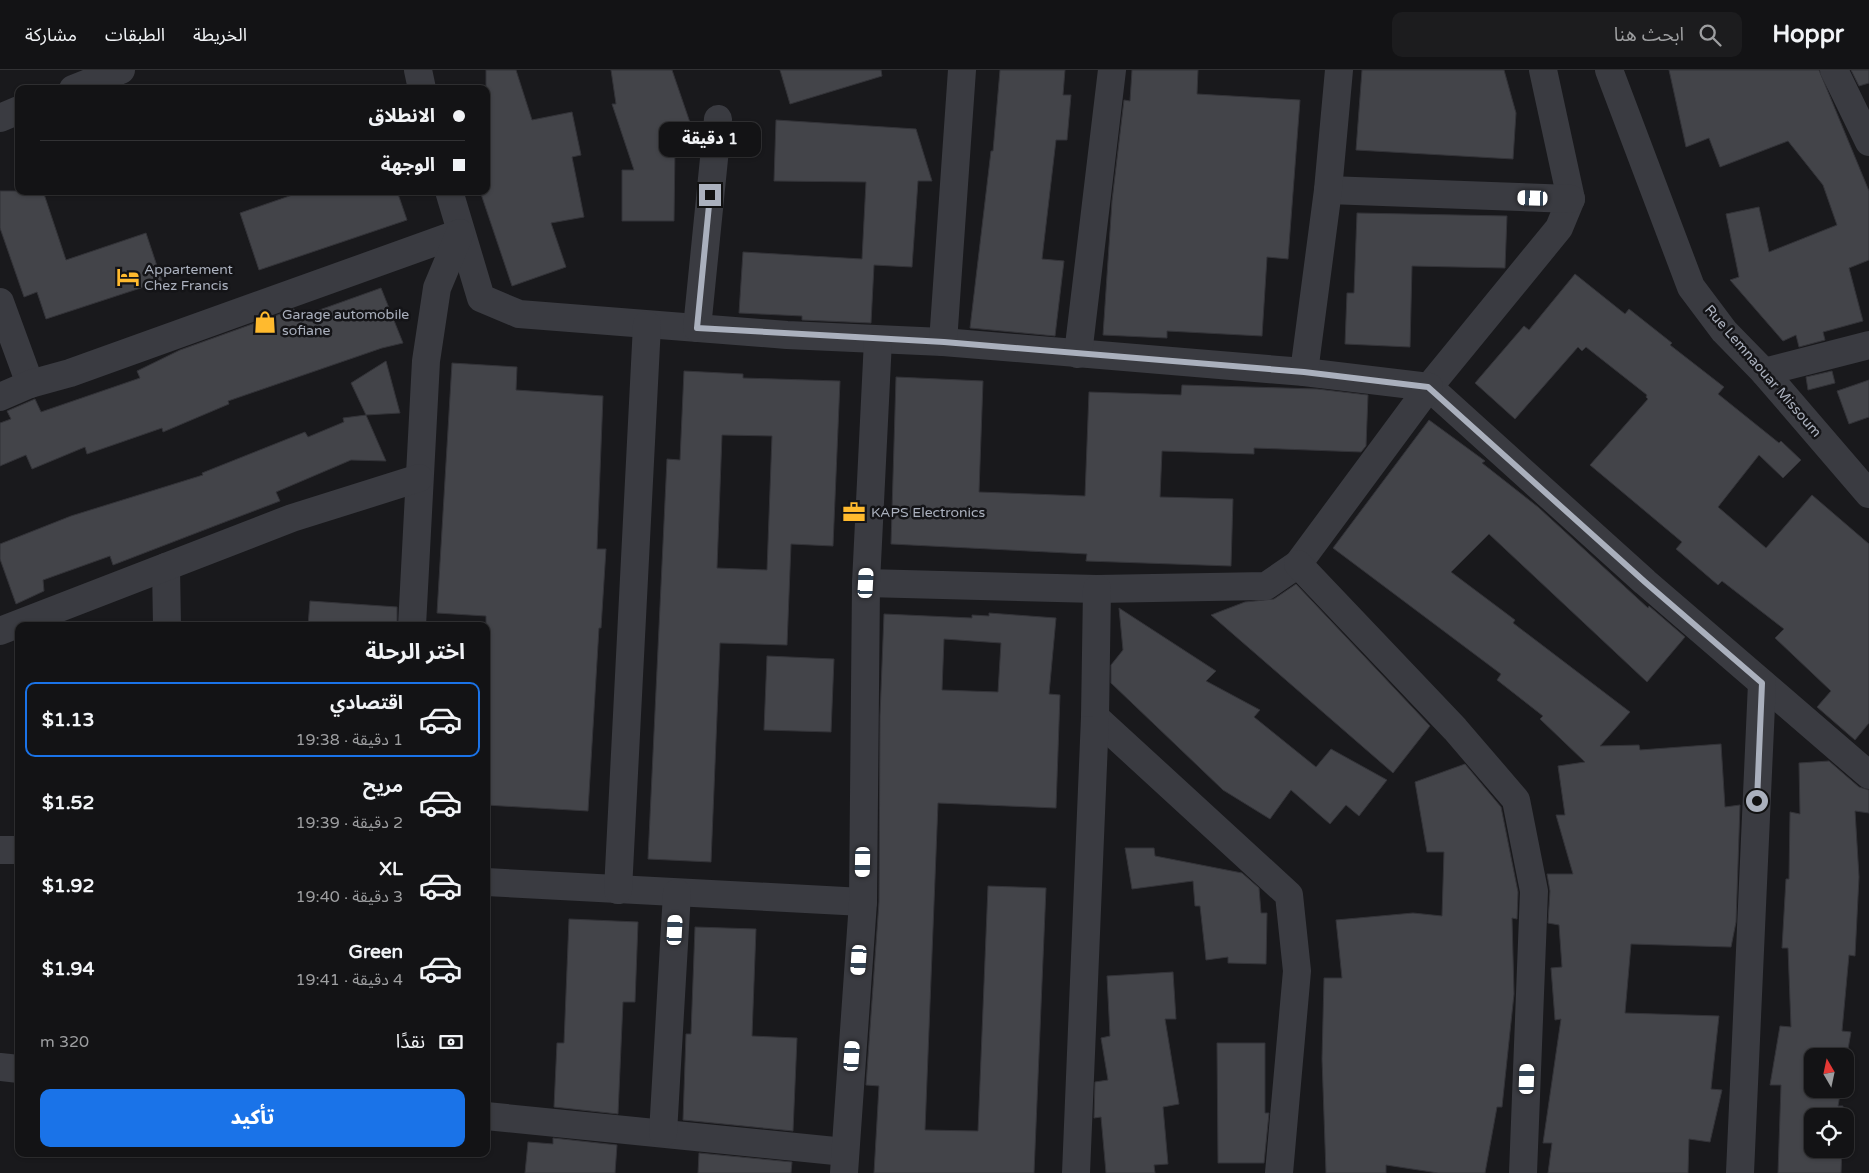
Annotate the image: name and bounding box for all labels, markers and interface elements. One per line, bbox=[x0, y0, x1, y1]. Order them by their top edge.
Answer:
search box bbox=[1392, 12, 1742, 57]
text: Hoppr bbox=[1772, 20, 1844, 49]
icon: search bbox=[1696, 21, 1724, 49]
text: مشاركة bbox=[25, 24, 77, 46]
text: الطبقات bbox=[105, 24, 165, 46]
text: الخريطة bbox=[193, 24, 247, 46]
text: ابحث هنا bbox=[1614, 24, 1684, 46]
text: الانطلاق bbox=[369, 105, 435, 127]
callout: 1 دقيقة bbox=[659, 122, 761, 158]
text: 1 دقيقة bbox=[682, 129, 738, 149]
text: الوجهة bbox=[381, 154, 435, 176]
route end bbox=[699, 184, 721, 206]
car bbox=[1517, 190, 1548, 206]
place label: Appartement Chez Francis bbox=[144, 261, 234, 294]
hotel icon: Appartement Chez Francis bbox=[115, 264, 141, 290]
street label: Rue Lemnaouar Missoum bbox=[1701, 301, 1825, 441]
place label: Garage automobile sofiane bbox=[282, 306, 409, 339]
shop icon: Garage automobile sofiane bbox=[252, 309, 278, 335]
office icon: KAPS Electronics bbox=[841, 499, 867, 525]
place label: KAPS Electronics bbox=[871, 504, 986, 521]
car bbox=[857, 568, 874, 598]
text: اختر الرحلة bbox=[365, 639, 465, 665]
text: اقتصادي bbox=[330, 692, 403, 714]
icon: car bbox=[418, 697, 463, 742]
text: $1.13 bbox=[42, 709, 94, 731]
text: 1 دقيقة · 19:38 bbox=[295, 730, 403, 750]
text: مريح bbox=[363, 775, 403, 797]
icon: car bbox=[418, 780, 463, 825]
route start bbox=[1746, 790, 1768, 812]
text: $1.52 bbox=[42, 792, 94, 814]
text: 2 دقيقة · 19:39 bbox=[295, 813, 403, 833]
car bbox=[855, 847, 870, 877]
text: XL bbox=[379, 858, 403, 880]
icon: car bbox=[418, 863, 463, 908]
text: $1.92 bbox=[42, 875, 94, 897]
text: 3 دقيقة · 19:40 bbox=[295, 887, 403, 907]
car bbox=[666, 915, 683, 945]
text: Green bbox=[349, 941, 403, 963]
car bbox=[850, 945, 867, 975]
icon: car bbox=[418, 946, 463, 991]
text: $1.94 bbox=[42, 958, 94, 980]
text: 4 دقيقة · 19:41 bbox=[295, 970, 403, 990]
icon: cash bbox=[437, 1028, 465, 1056]
text: نقدًا bbox=[396, 1031, 425, 1053]
text: 320 m bbox=[40, 1032, 89, 1052]
car bbox=[843, 1041, 860, 1071]
north arrow bbox=[1804, 1048, 1854, 1098]
map controls bbox=[1804, 1048, 1854, 1158]
car bbox=[1518, 1064, 1535, 1094]
button: تأكيد bbox=[40, 1089, 465, 1147]
button: locate bbox=[1804, 1108, 1854, 1158]

